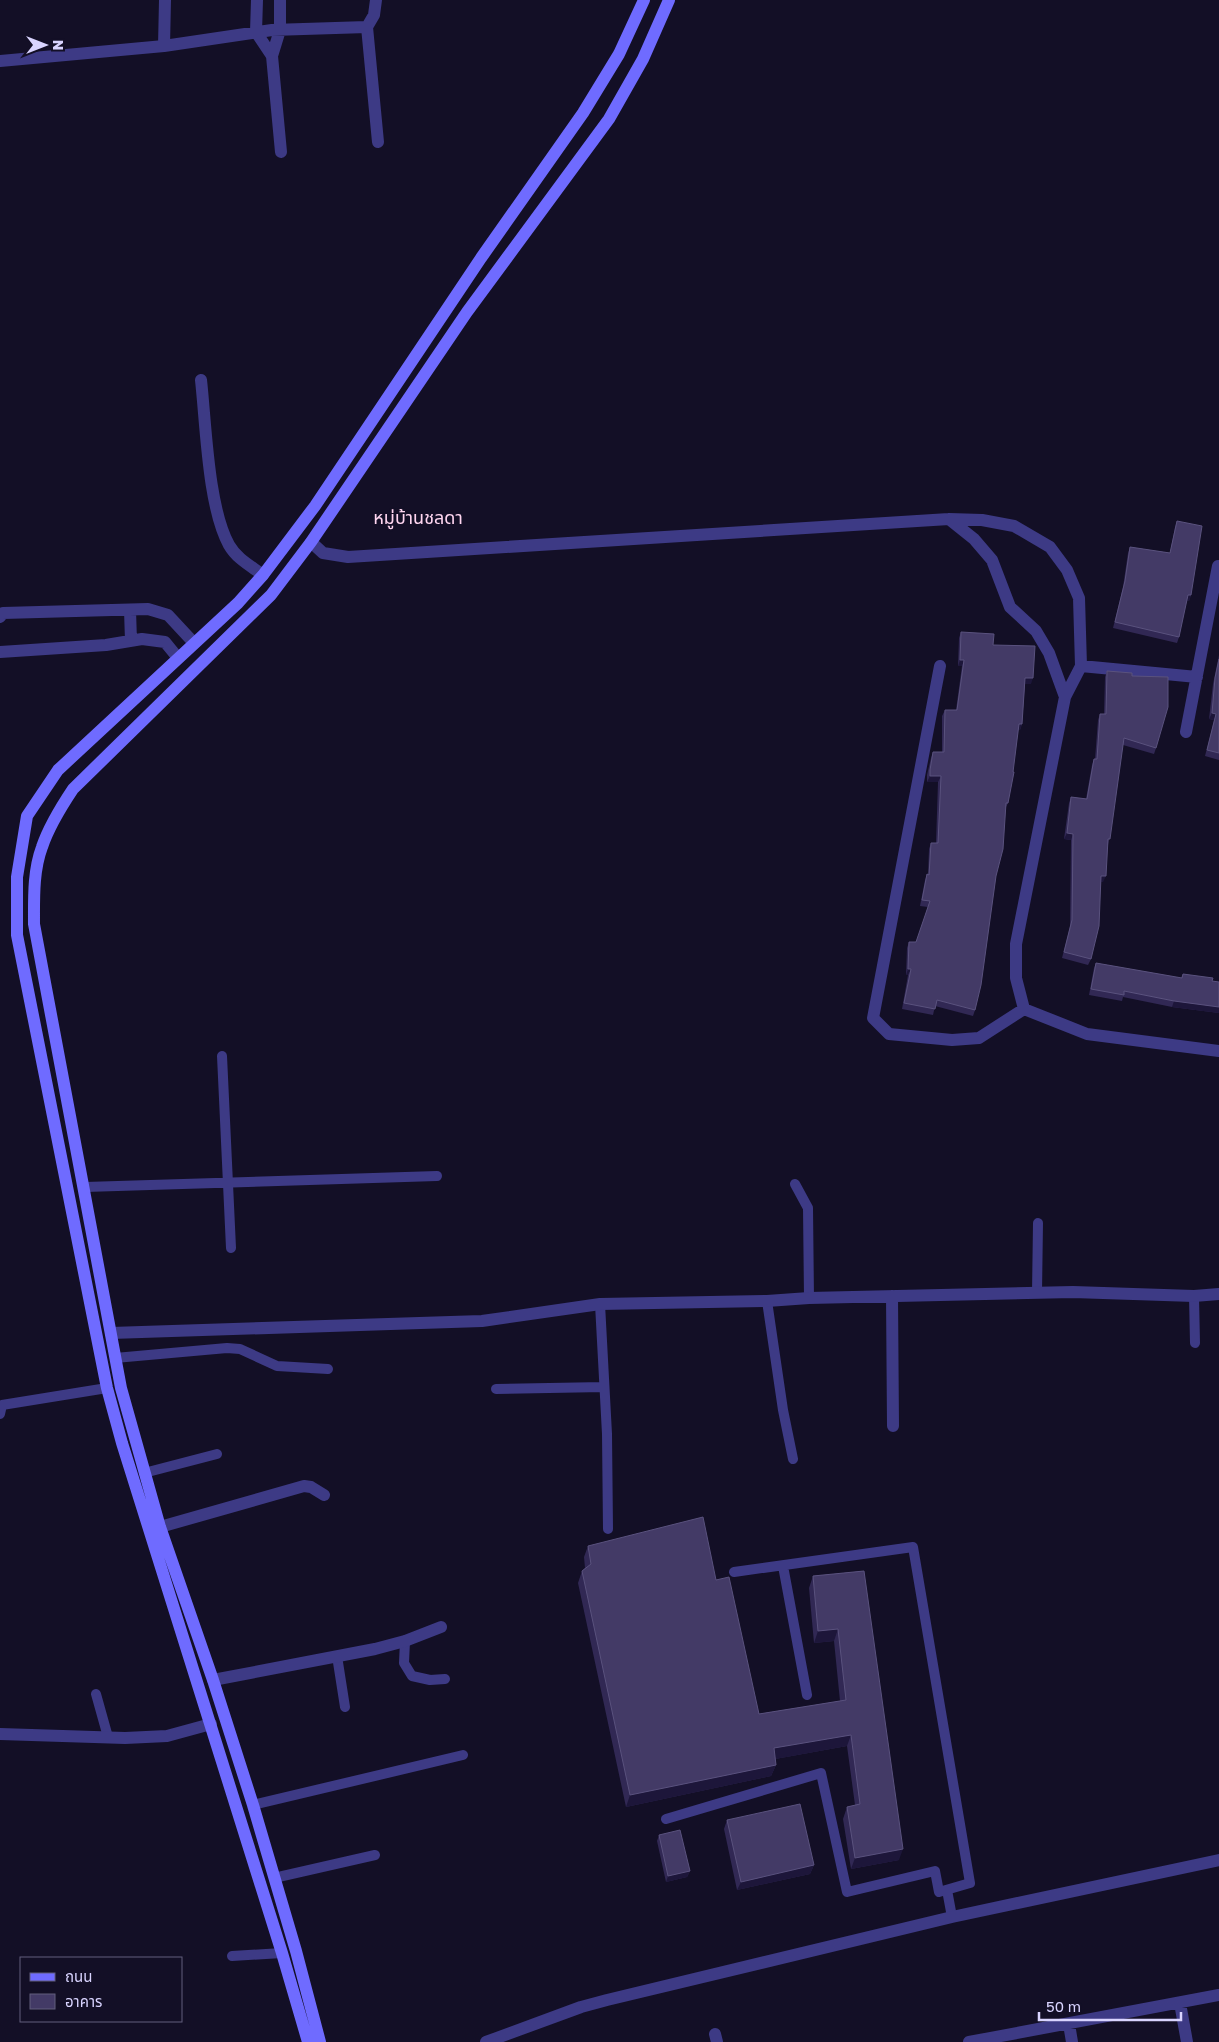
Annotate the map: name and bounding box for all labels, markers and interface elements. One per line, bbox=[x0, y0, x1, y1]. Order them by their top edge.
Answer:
north arrow bbox=[20, 20, 70, 70]
text: N bbox=[50, 40, 67, 50]
district label: หมู่บ้านชลดา bbox=[373, 506, 463, 530]
legend bbox=[20, 1957, 182, 2022]
text: ถนน bbox=[65, 1967, 92, 1985]
scale bar bbox=[1039, 1990, 1182, 2022]
text: อาคาร bbox=[65, 1992, 102, 2010]
text: 50 m bbox=[1046, 1997, 1081, 2015]

